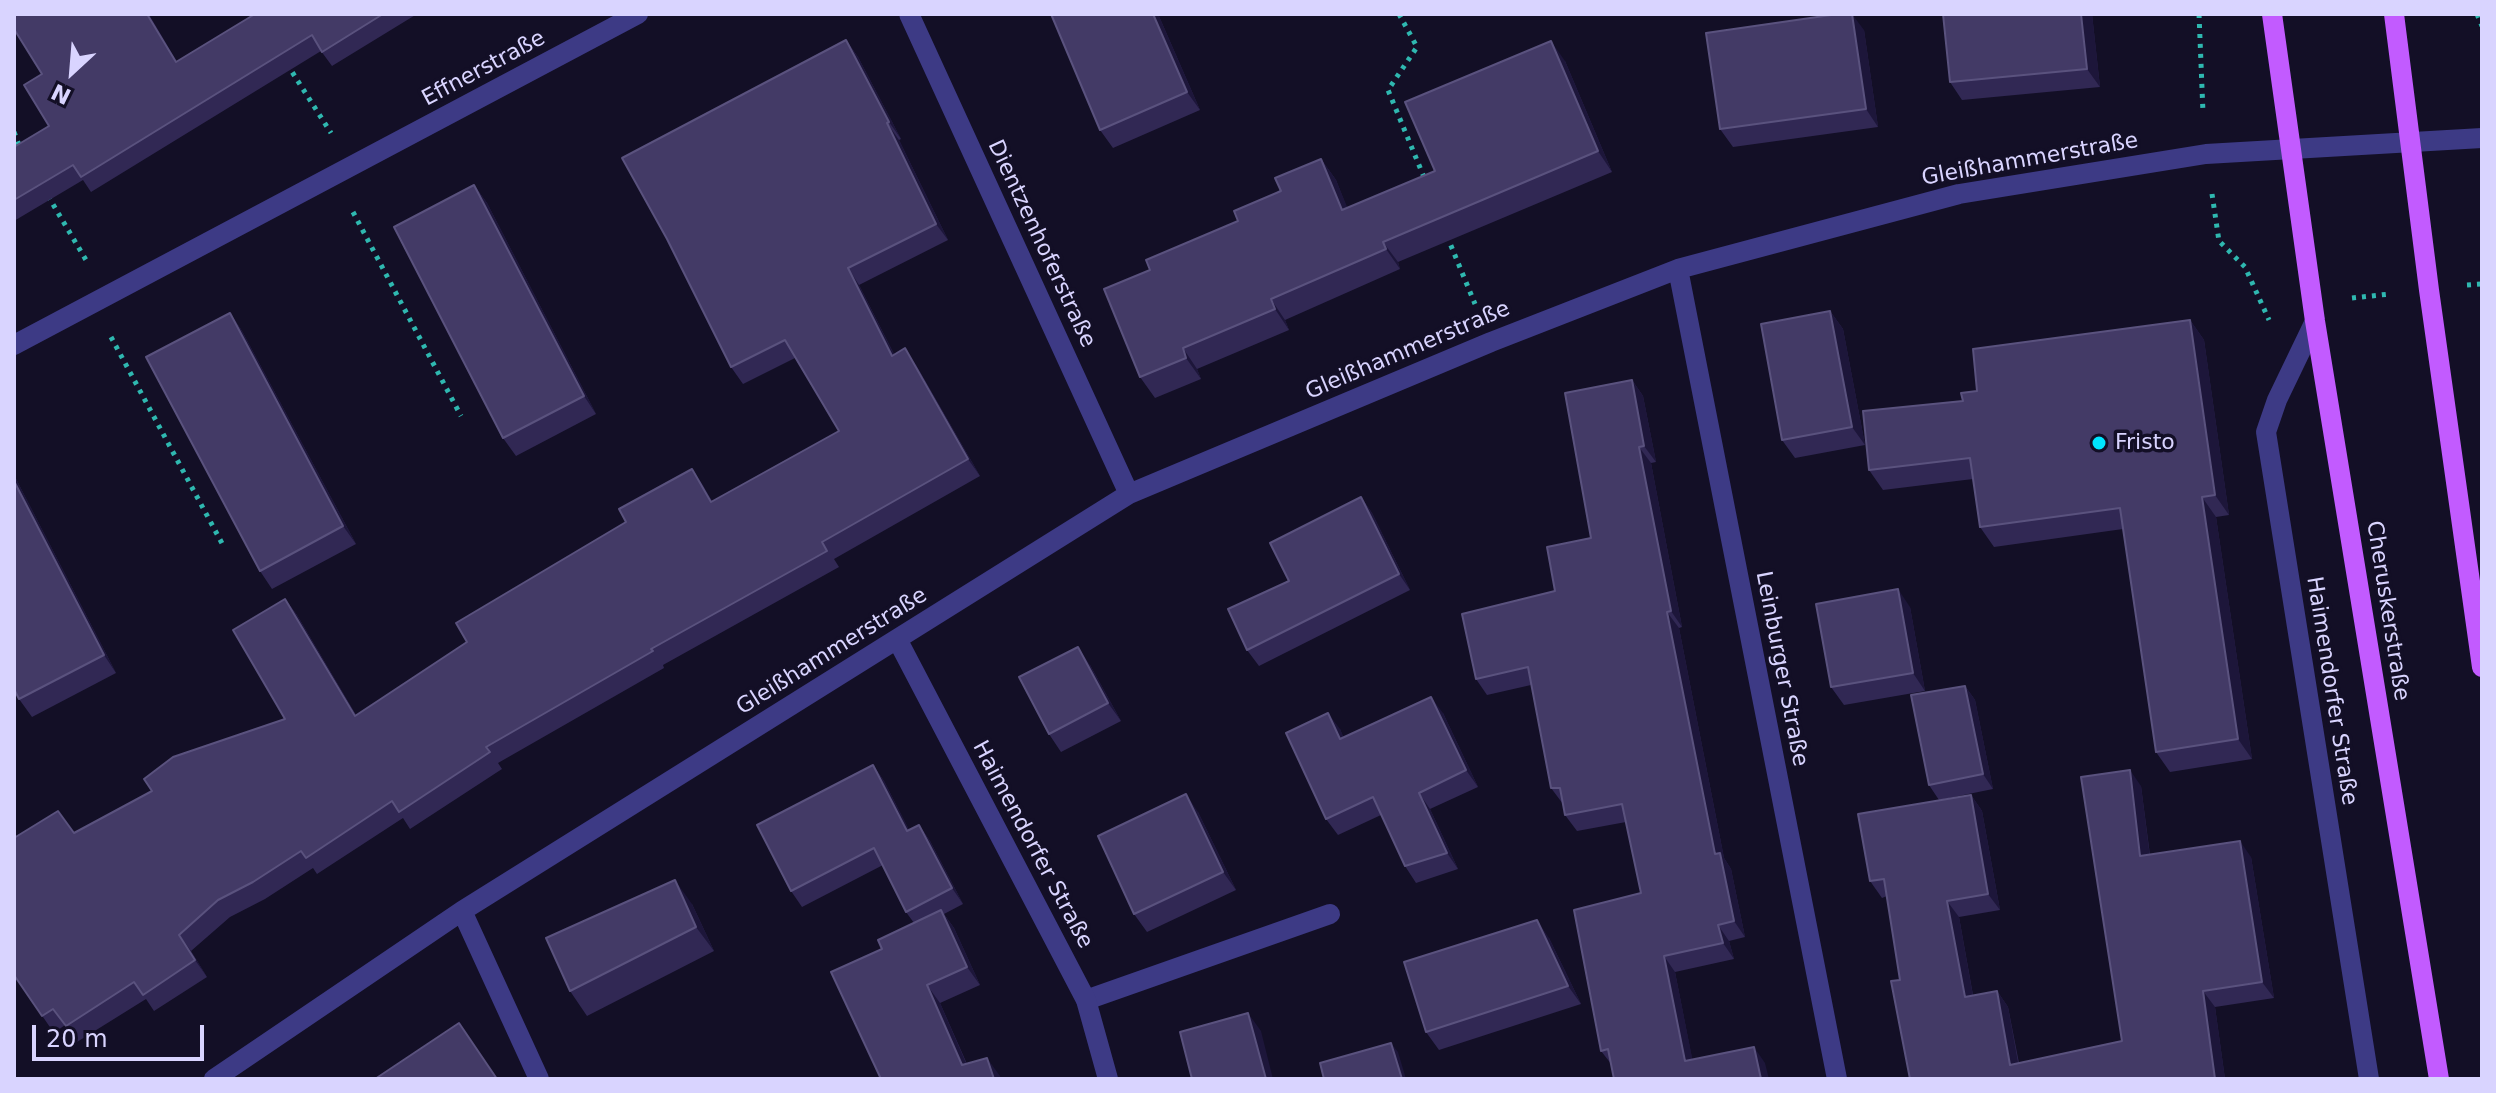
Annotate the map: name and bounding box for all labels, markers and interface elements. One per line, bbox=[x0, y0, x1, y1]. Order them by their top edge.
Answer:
street label: Effnerstraße bbox=[418, 26, 550, 112]
north arrow bbox=[32, 32, 112, 112]
text: N bbox=[48, 79, 75, 109]
street label: Gleißhammerstraße bbox=[1920, 128, 2140, 192]
street label: Dientzenhoferstraße bbox=[981, 136, 1101, 352]
street label: Gleißhammerstraße bbox=[1302, 296, 1514, 406]
place label: Fristo bbox=[2115, 430, 2175, 456]
marker: Fristo bbox=[2090, 434, 2108, 452]
street label: Cheruskerstraße bbox=[2360, 519, 2414, 703]
street label: Leinburger Straße bbox=[1749, 569, 1813, 769]
street label: Haimendorfer Straße bbox=[2300, 575, 2362, 807]
street label: Gleißhammerstraße bbox=[732, 583, 932, 721]
street label: Haimendorfer Straße bbox=[966, 737, 1098, 953]
scale bar bbox=[36, 1009, 208, 1059]
text: 20 m bbox=[46, 1025, 108, 1053]

